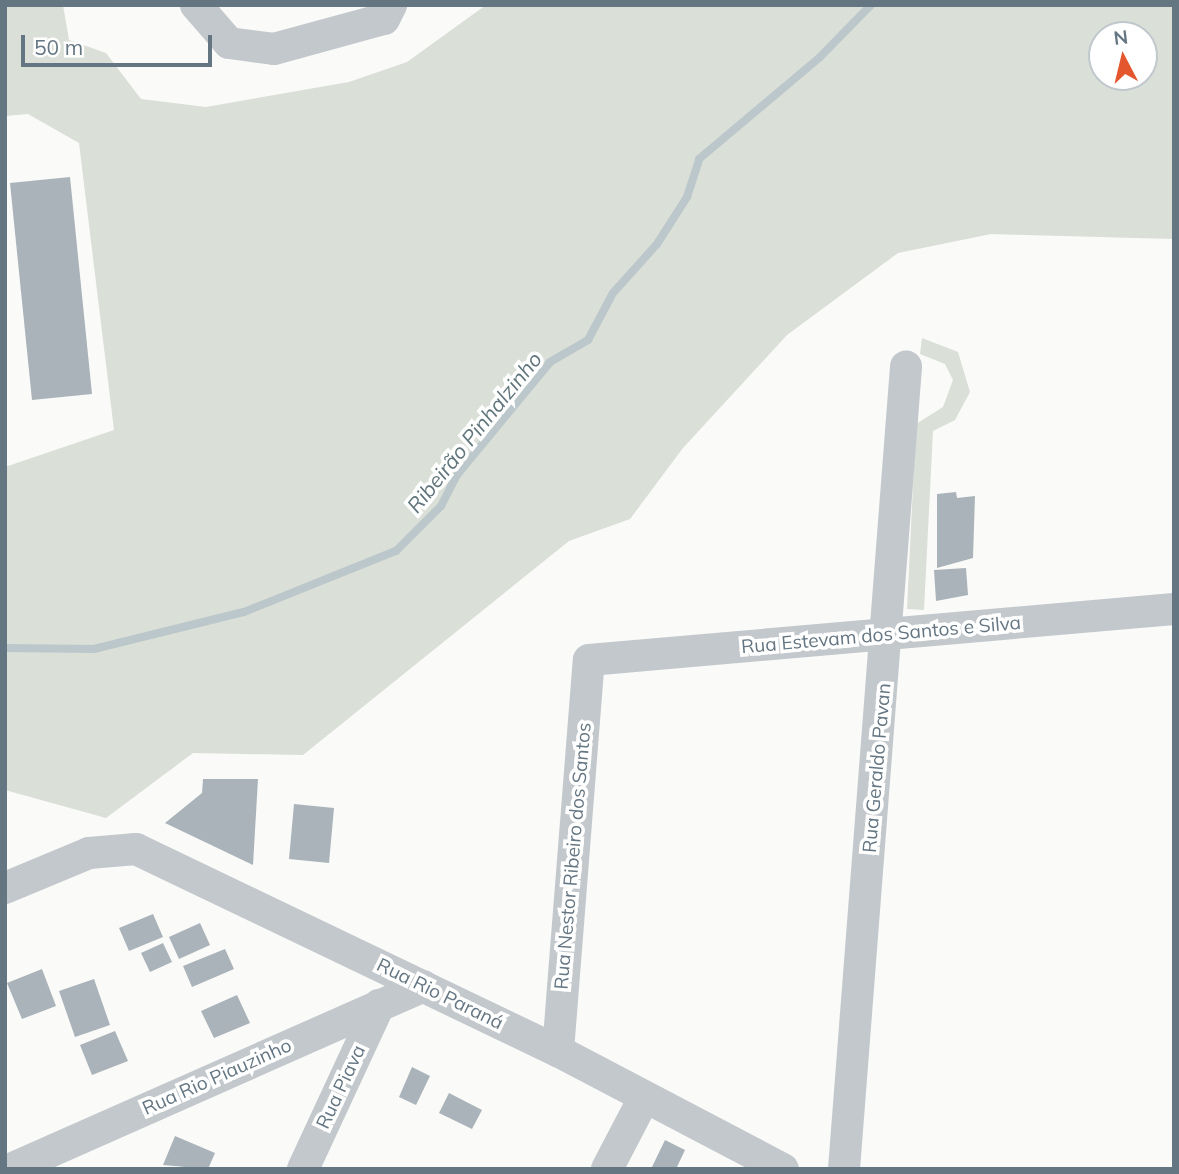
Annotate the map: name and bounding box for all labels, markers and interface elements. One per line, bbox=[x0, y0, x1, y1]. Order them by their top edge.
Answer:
scale bar bbox=[24, 21, 215, 65]
north arrow bbox=[1088, 21, 1158, 91]
text: N bbox=[1112, 24, 1129, 50]
text: 50 m bbox=[34, 34, 83, 60]
water label: Ribeirão Pinhalzinho bbox=[401, 347, 547, 517]
street label: Rua Estevam dos Santos e Silva bbox=[740, 611, 1022, 659]
street label: Rua Geraldo Pavan bbox=[858, 682, 896, 854]
street label: Rua Nestor Ribeiro dos Santos bbox=[550, 722, 596, 990]
street label: Rua Rio Paraná bbox=[373, 954, 507, 1034]
street label: Rua Rio Piauzinho bbox=[139, 1034, 295, 1120]
street label: Rua Piava bbox=[312, 1041, 370, 1133]

